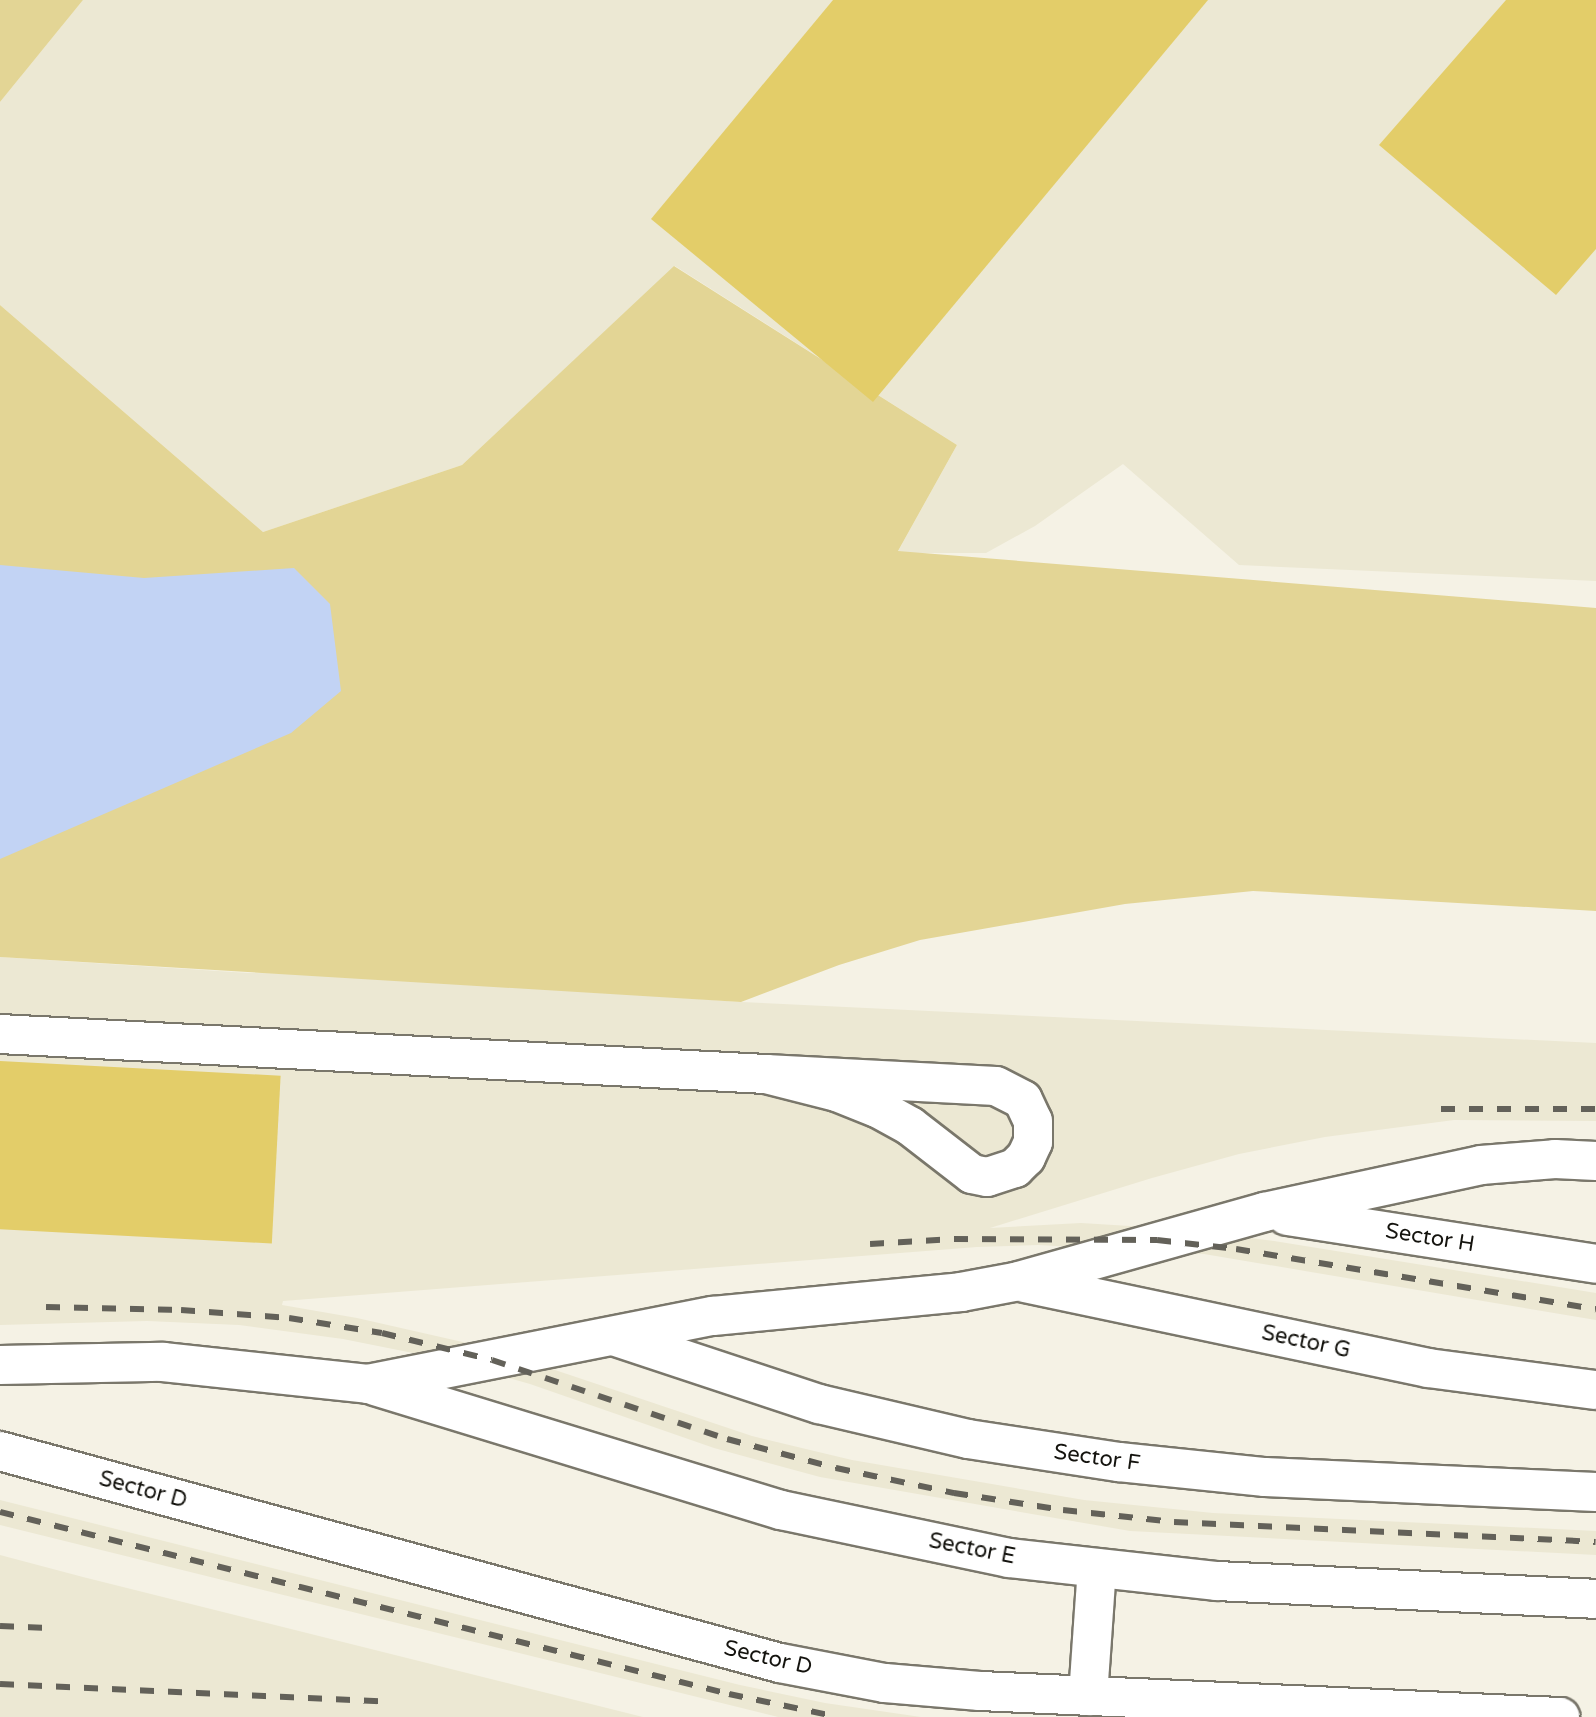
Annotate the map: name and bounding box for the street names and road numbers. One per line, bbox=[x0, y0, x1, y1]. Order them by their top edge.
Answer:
street label: Sector H bbox=[1383, 1218, 1477, 1258]
street label: Sector G bbox=[1259, 1320, 1353, 1364]
street label: Sector F bbox=[1052, 1439, 1142, 1477]
street label: Sector D bbox=[96, 1466, 190, 1514]
street label: Sector E bbox=[927, 1528, 1017, 1570]
street label: Sector D bbox=[721, 1635, 815, 1681]

